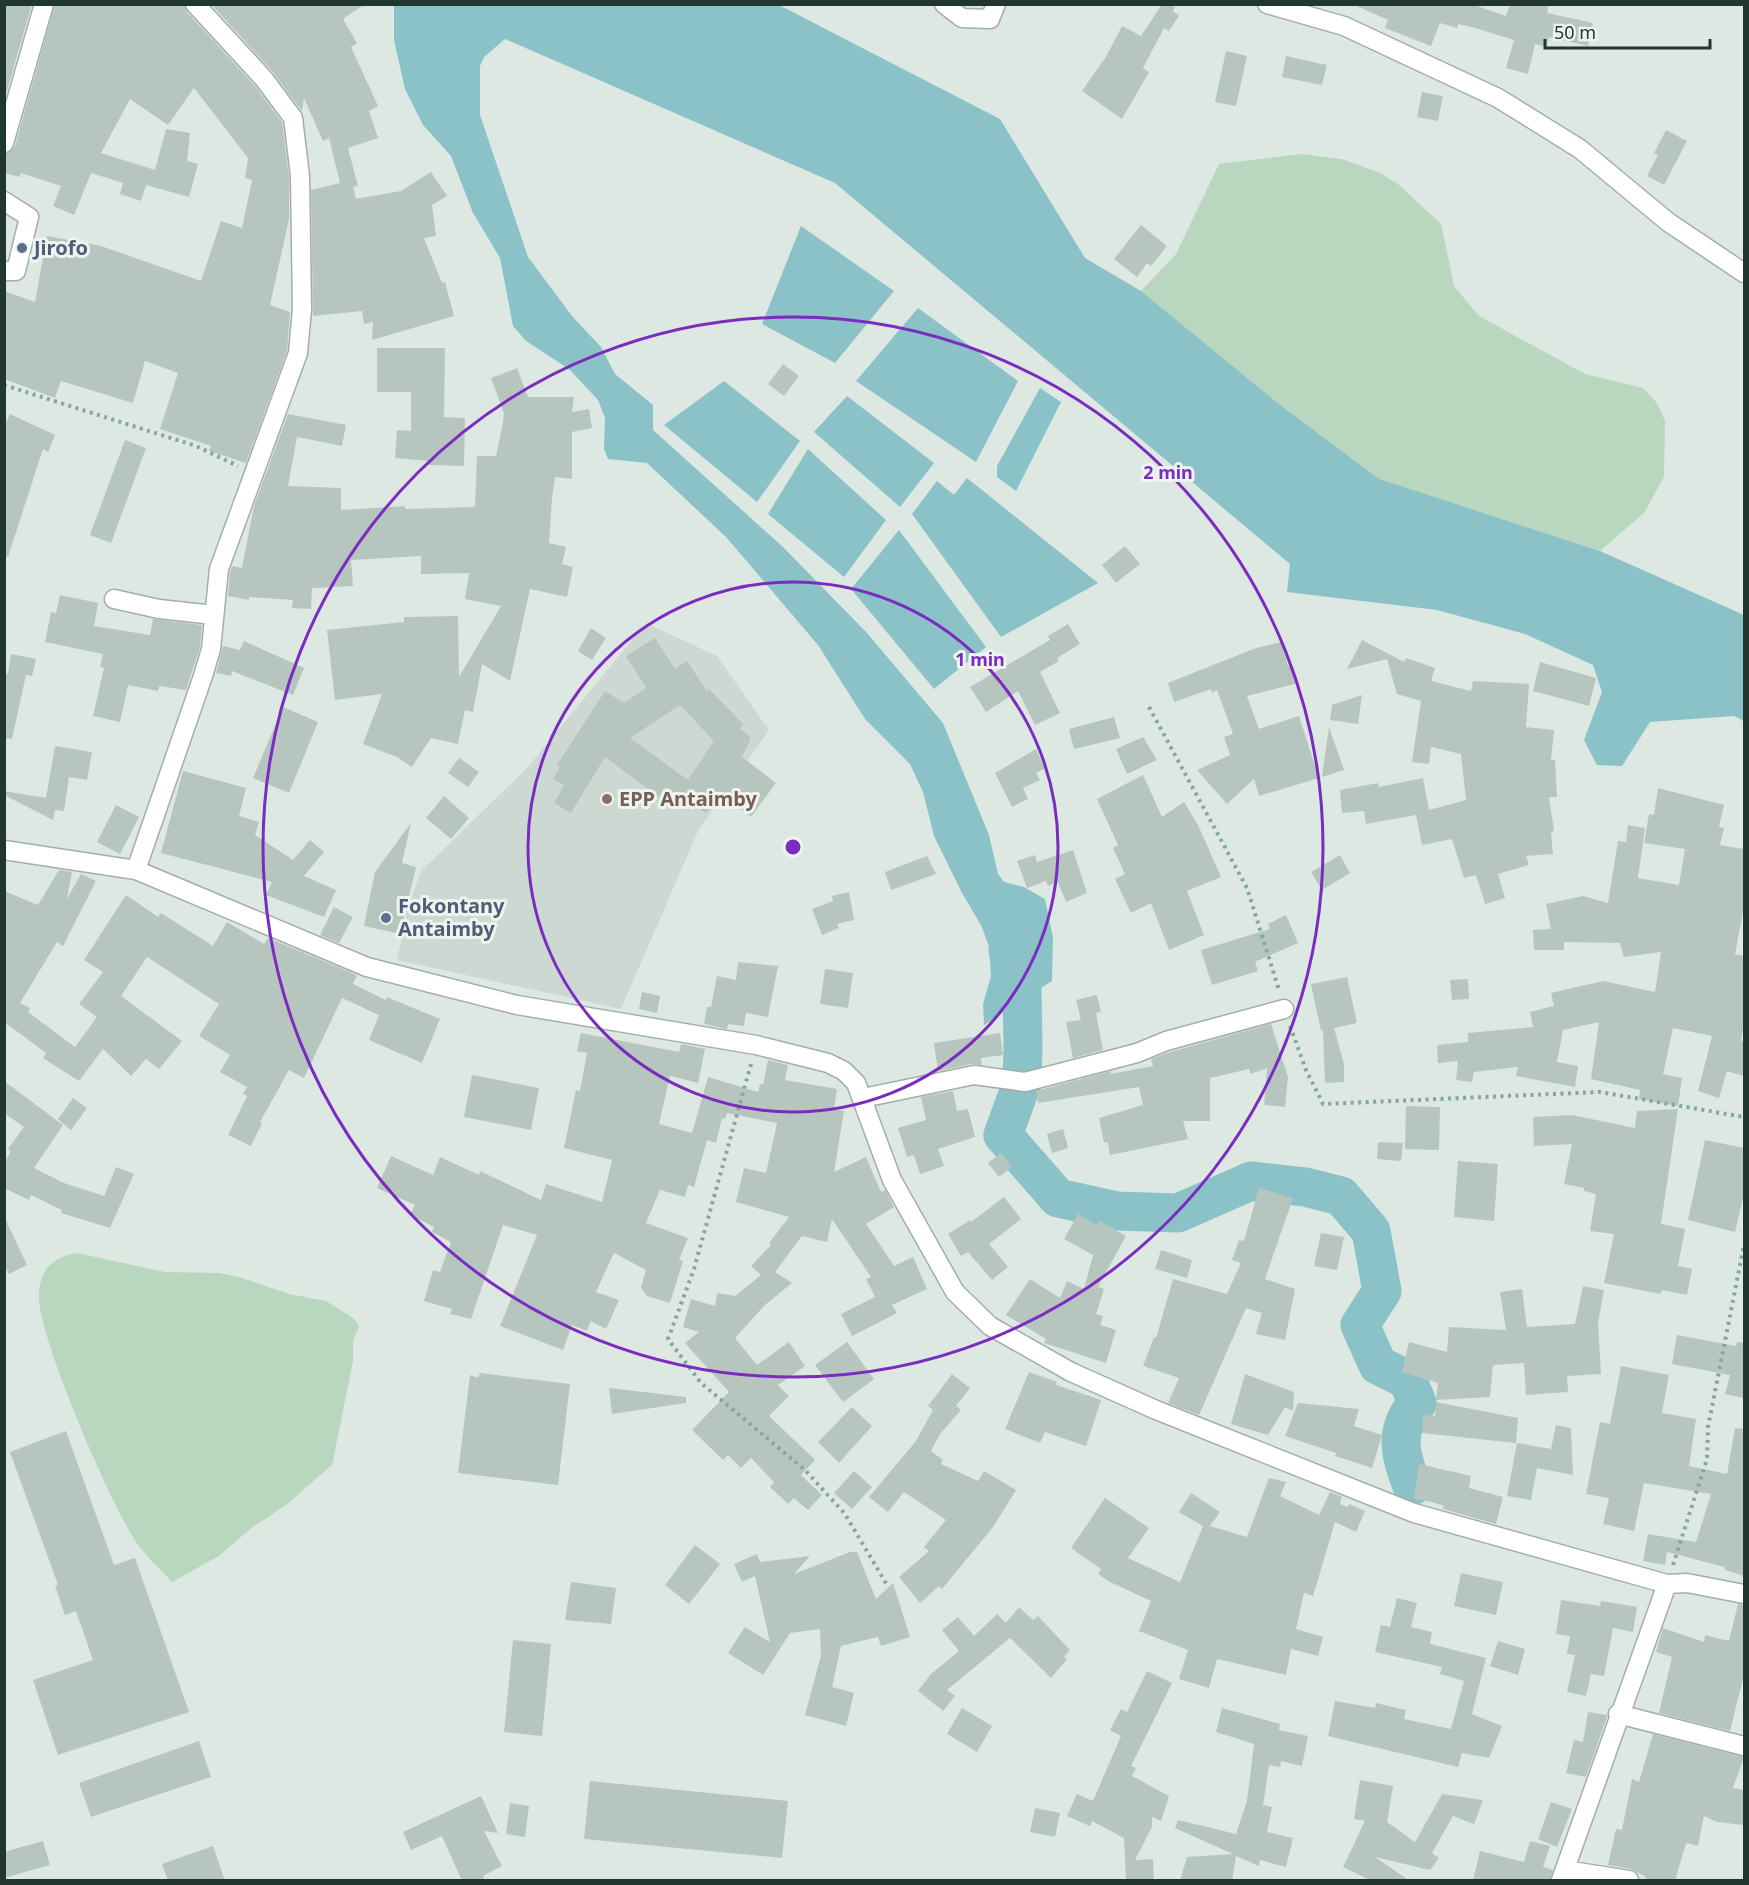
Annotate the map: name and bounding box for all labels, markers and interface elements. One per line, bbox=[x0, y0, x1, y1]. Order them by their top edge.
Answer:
scale bar bbox=[1545, 12, 1710, 50]
text: 50 m bbox=[1554, 20, 1596, 44]
place label: Jirofo bbox=[32, 234, 88, 261]
marker: Jirofo bbox=[15, 241, 29, 255]
text: 2 min bbox=[1143, 460, 1193, 484]
text: 1 min bbox=[955, 647, 1005, 671]
place label: EPP Antaimby bbox=[619, 785, 757, 812]
marker: EPP Antaimby bbox=[600, 792, 614, 806]
centre of rings bbox=[783, 837, 803, 857]
place label: Fokontany Antaimby bbox=[398, 892, 505, 942]
marker: Fokontany Antaimby bbox=[379, 911, 393, 925]

